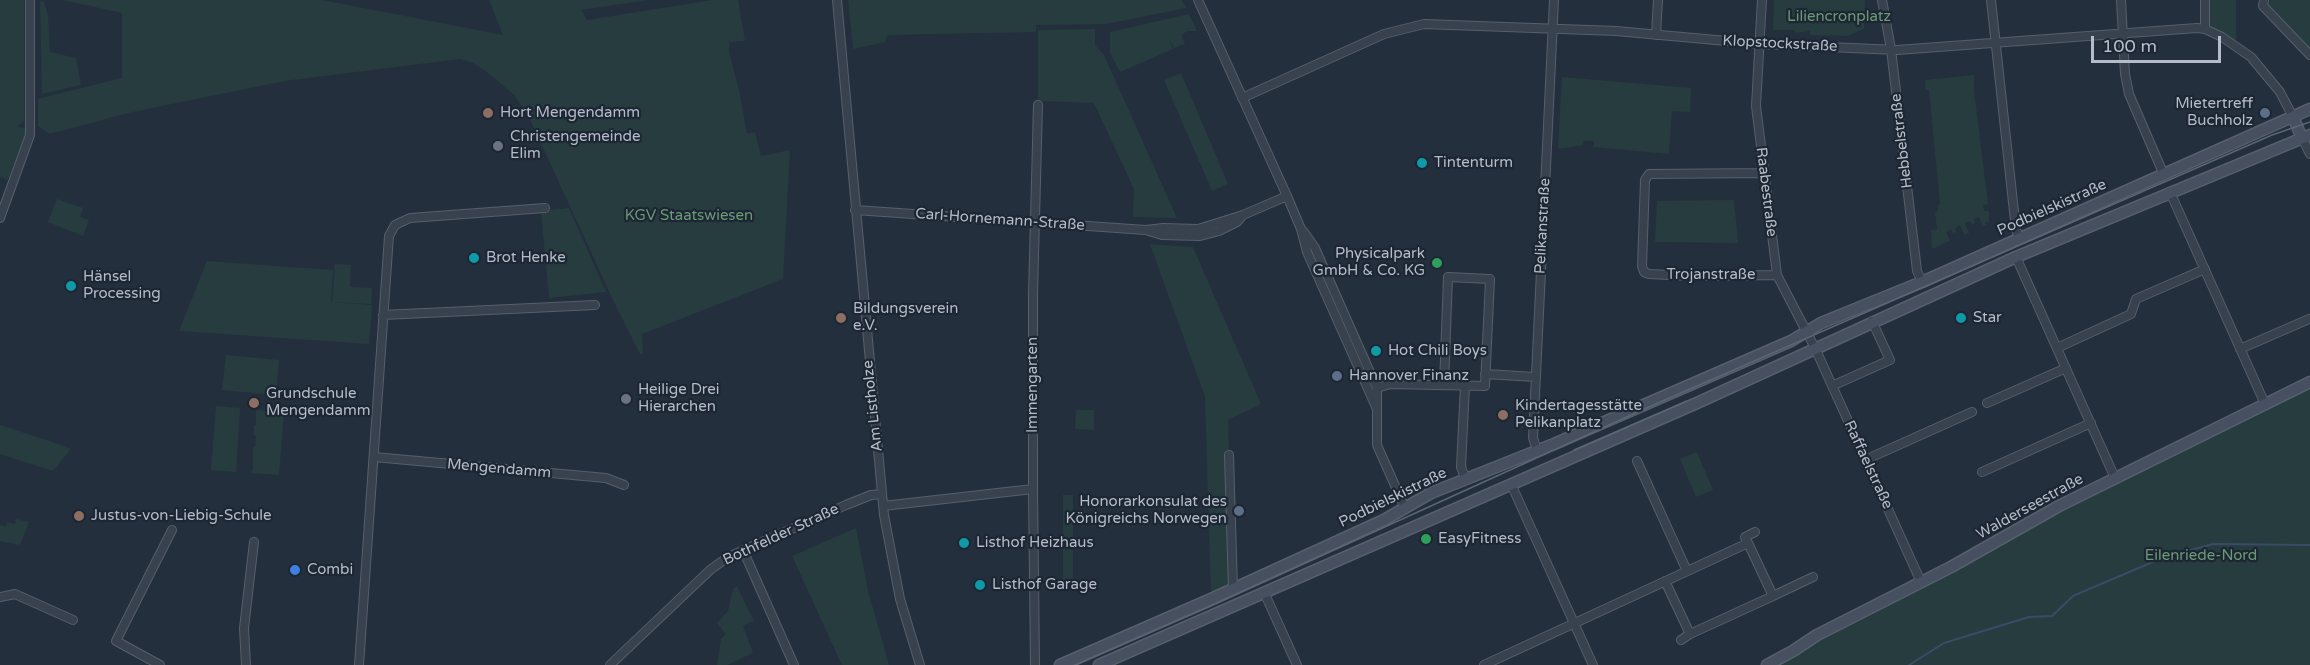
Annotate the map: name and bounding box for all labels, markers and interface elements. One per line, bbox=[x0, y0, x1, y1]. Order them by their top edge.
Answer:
park label: Liliencronplatz bbox=[1787, 8, 1891, 26]
scale bar bbox=[2094, 24, 2224, 62]
street label: Klopstockstraße bbox=[1722, 32, 1838, 56]
text: 100 m bbox=[2102, 35, 2157, 57]
street label: Hebbelstraße bbox=[1887, 93, 1917, 189]
place label: Mietertreff Buchholz bbox=[2175, 95, 2253, 130]
place label: Hort Mengendamm bbox=[500, 104, 640, 122]
marker: Hort Mengendamm bbox=[481, 106, 495, 120]
marker: Mietertreff Buchholz bbox=[2258, 106, 2272, 120]
place label: Christengemeinde Elim bbox=[510, 128, 640, 163]
marker: Christengemeinde Elim bbox=[491, 139, 505, 153]
street label: Raabestraße bbox=[1752, 146, 1780, 238]
place label: Tintenturm bbox=[1434, 154, 1513, 172]
marker: Tintenturm bbox=[1415, 156, 1429, 170]
street label: Podbielskistraße bbox=[1995, 176, 2109, 240]
street label: Pelikanstraße bbox=[1531, 178, 1555, 274]
street label: Carl-Hornemann-Straße bbox=[915, 205, 1085, 235]
park label: KGV Staatswiesen bbox=[625, 207, 753, 225]
place label: Physicalpark GmbH & Co. KG bbox=[1313, 245, 1425, 280]
place label: Brot Henke bbox=[486, 249, 566, 267]
marker: Brot Henke bbox=[467, 251, 481, 265]
marker: Physicalpark GmbH & Co. KG bbox=[1430, 256, 1444, 270]
street label: Trojanstraße bbox=[1667, 266, 1755, 284]
place label: Hänsel Processing bbox=[83, 268, 161, 303]
marker: Hänsel Processing bbox=[64, 279, 78, 293]
place label: Bildungsverein e.V. bbox=[853, 300, 958, 335]
place label: Star bbox=[1973, 309, 2002, 327]
marker: Bildungsverein e.V. bbox=[834, 311, 848, 325]
marker: Star bbox=[1954, 311, 1968, 325]
street label: Immengarten bbox=[1024, 337, 1042, 433]
place label: Hot Chili Boys bbox=[1388, 342, 1487, 360]
marker: Hot Chili Boys bbox=[1369, 344, 1383, 358]
street label: Am Listholze bbox=[859, 359, 887, 453]
place label: Hannover Finanz bbox=[1349, 367, 1469, 385]
marker: Hannover Finanz bbox=[1330, 369, 1344, 383]
place label: Heilige Drei Hierarchen bbox=[638, 381, 720, 416]
place label: Grundschule Mengendamm bbox=[266, 385, 370, 420]
marker: Heilige Drei Hierarchen bbox=[619, 392, 633, 406]
marker: Grundschule Mengendamm bbox=[247, 396, 261, 410]
place label: Kindertagesstätte Pelikanplatz bbox=[1515, 397, 1642, 432]
marker: Kindertagesstätte Pelikanplatz bbox=[1496, 408, 1510, 422]
street label: Raffaelstraße bbox=[1840, 418, 1896, 512]
street label: Mengendamm bbox=[446, 455, 552, 483]
street label: Podbielskistraße bbox=[1336, 464, 1450, 532]
street label: Walderseestraße bbox=[1973, 470, 2087, 544]
place label: Honorarkonsulat des Königreichs Norwegen bbox=[1065, 493, 1227, 528]
street label: Bothfelder Straße bbox=[720, 500, 842, 570]
marker: Honorarkonsulat des Königreichs Norwegen bbox=[1232, 504, 1246, 518]
place label: Justus-von-Liebig-Schule bbox=[91, 507, 272, 525]
marker: Justus-von-Liebig-Schule bbox=[72, 509, 86, 523]
place label: EasyFitness bbox=[1438, 530, 1521, 548]
marker: EasyFitness bbox=[1419, 532, 1433, 546]
place label: Listhof Heizhaus bbox=[976, 534, 1094, 552]
marker: Listhof Heizhaus bbox=[957, 536, 971, 550]
park label: Eilenriede-Nord bbox=[2145, 547, 2257, 565]
place label: Combi bbox=[307, 561, 353, 579]
marker: Combi bbox=[288, 563, 302, 577]
place label: Listhof Garage bbox=[992, 576, 1097, 594]
marker: Listhof Garage bbox=[973, 578, 987, 592]

